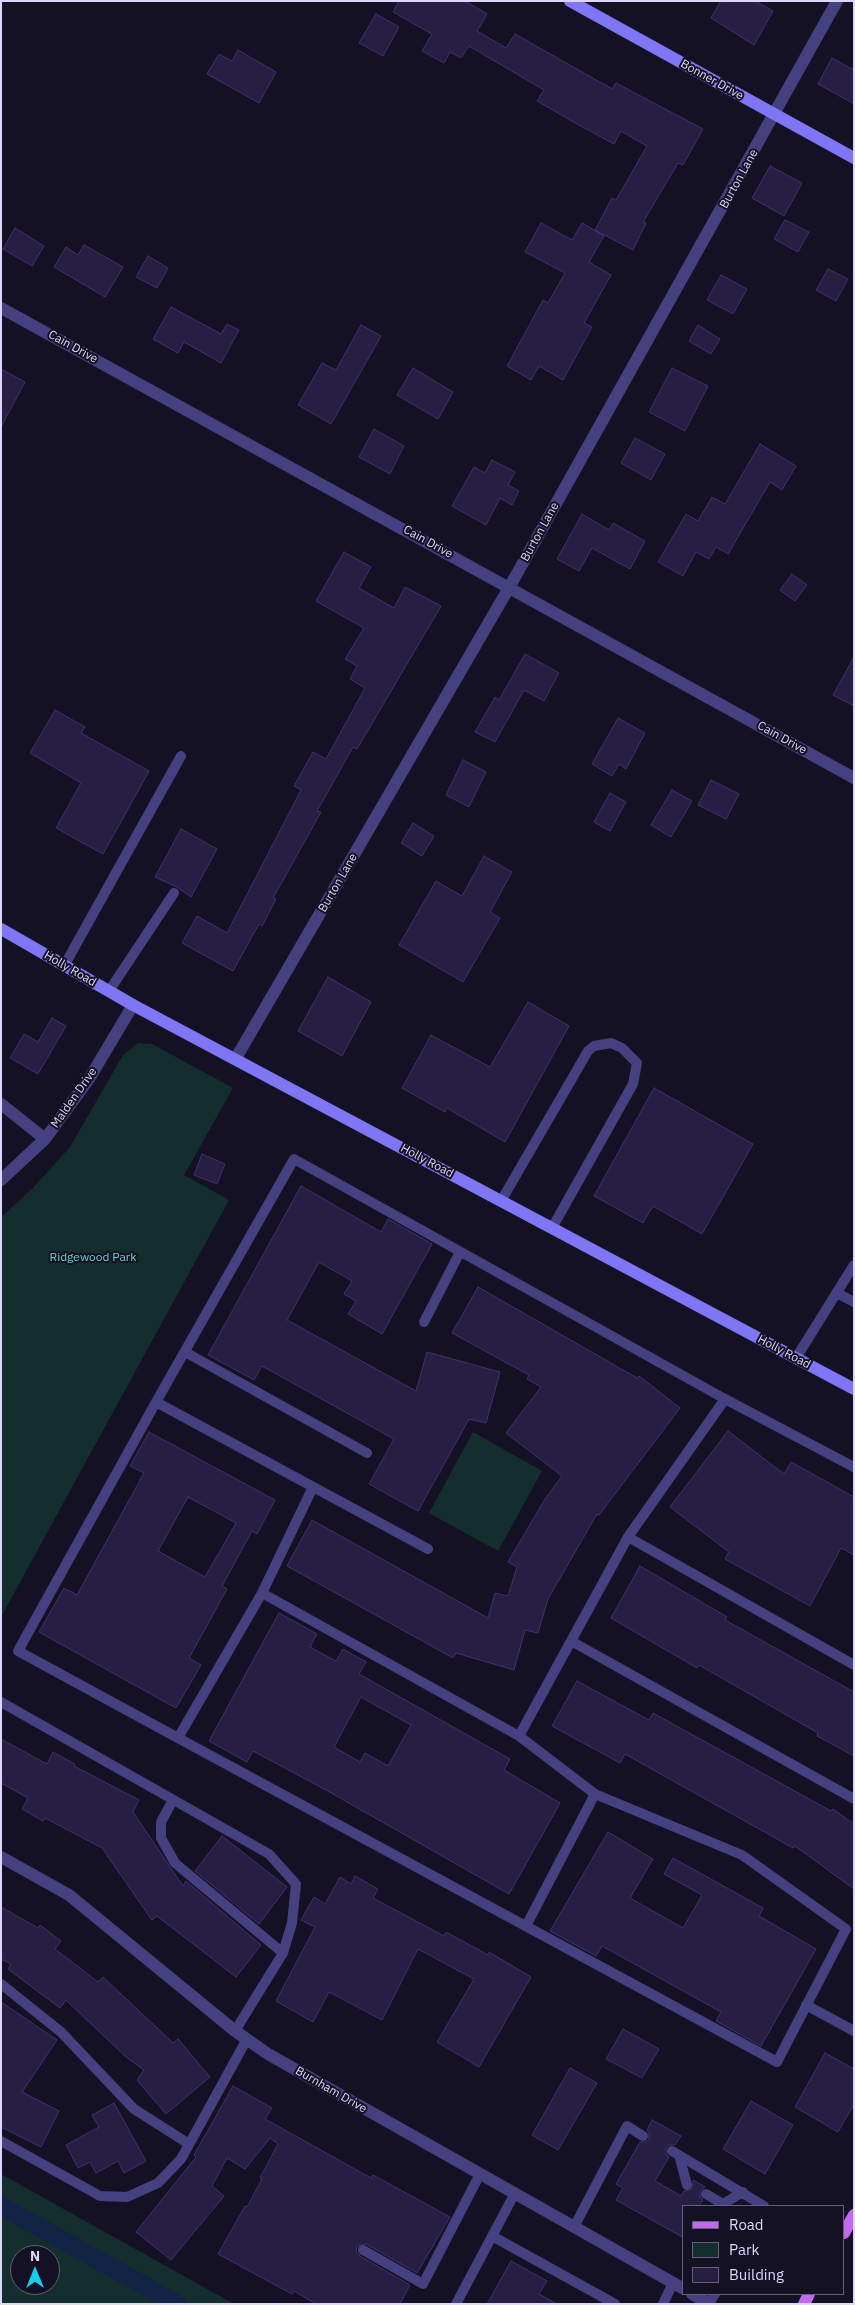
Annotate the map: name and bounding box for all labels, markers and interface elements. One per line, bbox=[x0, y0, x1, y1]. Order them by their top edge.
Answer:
street label: Bonner Drive bbox=[678, 57, 746, 103]
street label: Burton Lane bbox=[717, 147, 761, 211]
street label: Cain Drive bbox=[46, 328, 100, 366]
street label: Burton Lane bbox=[518, 500, 562, 564]
street label: Cain Drive bbox=[401, 523, 455, 561]
street label: Cain Drive bbox=[755, 719, 809, 757]
street label: Burton Lane bbox=[315, 851, 361, 915]
street label: Holly Road bbox=[41, 948, 99, 990]
street label: Malden Drive bbox=[48, 1065, 100, 1131]
street label: Holly Road bbox=[398, 1141, 456, 1181]
park label: Ridgewood Park bbox=[49, 1251, 137, 1265]
street label: Holly Road bbox=[755, 1332, 813, 1372]
street label: Burnham Drive bbox=[293, 2064, 369, 2116]
legend bbox=[682, 2205, 845, 2295]
text: Road bbox=[729, 2215, 764, 2234]
text: Park bbox=[729, 2240, 759, 2259]
north arrow bbox=[10, 2245, 60, 2295]
text: N bbox=[30, 2247, 40, 2265]
text: Building bbox=[729, 2265, 784, 2284]

